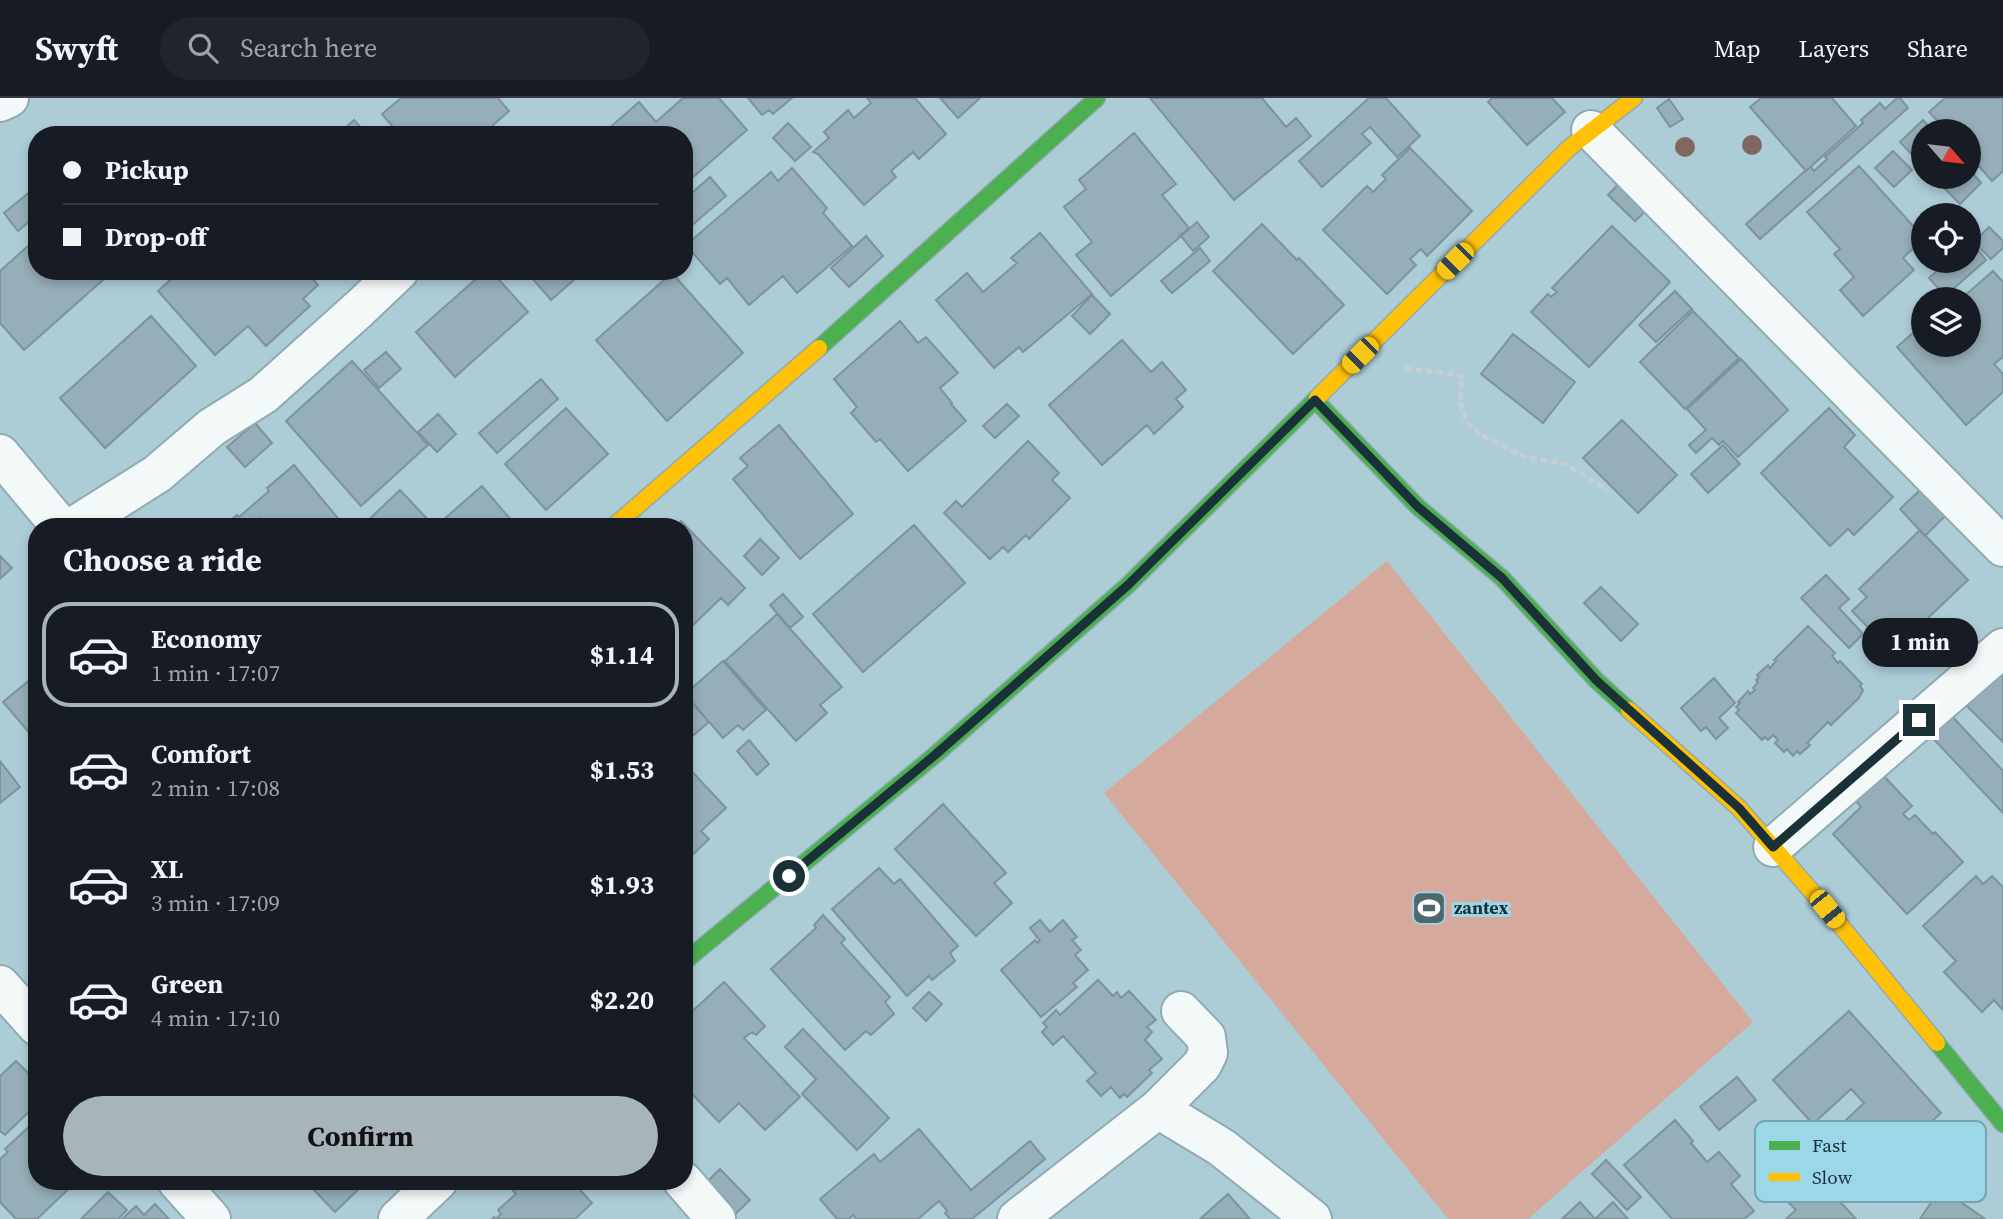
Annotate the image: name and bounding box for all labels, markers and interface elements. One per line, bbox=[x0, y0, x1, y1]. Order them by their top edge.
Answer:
search box bbox=[160, 17, 650, 80]
text: Swyft bbox=[35, 26, 118, 71]
icon: search bbox=[184, 29, 222, 67]
text: Search here bbox=[240, 30, 377, 66]
text: Map bbox=[1714, 32, 1761, 65]
text: Layers bbox=[1799, 32, 1869, 65]
text: Share bbox=[1907, 32, 1968, 65]
north arrow bbox=[1911, 119, 1981, 189]
map controls bbox=[1911, 119, 1981, 357]
text: Pickup bbox=[105, 152, 189, 188]
button: locate bbox=[1911, 203, 1981, 273]
text: Drop-off bbox=[105, 219, 207, 255]
car bbox=[1433, 239, 1478, 283]
button: layers bbox=[1911, 287, 1981, 357]
car bbox=[1338, 333, 1383, 377]
text: Choose a ride bbox=[63, 538, 262, 582]
callout: 1 min bbox=[1861, 618, 1977, 668]
text: Economy bbox=[151, 621, 262, 657]
icon: car bbox=[67, 623, 130, 686]
text: 1 min bbox=[1890, 626, 1950, 658]
text: $1.14 bbox=[590, 637, 654, 673]
text: 1 min · 17:07 bbox=[151, 657, 280, 689]
route end bbox=[1903, 704, 1935, 736]
text: Comfort bbox=[151, 736, 251, 772]
icon: car bbox=[67, 738, 130, 801]
text: $1.53 bbox=[590, 752, 654, 788]
text: 2 min · 17:08 bbox=[151, 772, 280, 804]
text: XL bbox=[151, 851, 183, 887]
icon: car bbox=[67, 853, 130, 916]
route start bbox=[773, 860, 805, 892]
text: $1.93 bbox=[590, 867, 654, 903]
car bbox=[1806, 886, 1849, 932]
text: 3 min · 17:09 bbox=[151, 887, 280, 919]
sports icon: zantex bbox=[1410, 889, 1448, 927]
place label: zantex bbox=[1454, 895, 1509, 920]
text: Green bbox=[151, 966, 223, 1002]
icon: car bbox=[67, 968, 130, 1031]
text: $2.20 bbox=[590, 982, 654, 1018]
text: 4 min · 17:10 bbox=[151, 1002, 280, 1034]
button: Confirm bbox=[63, 1096, 658, 1176]
legend bbox=[1755, 1121, 1986, 1202]
text: Fast bbox=[1812, 1132, 1847, 1158]
text: Slow bbox=[1812, 1164, 1853, 1190]

